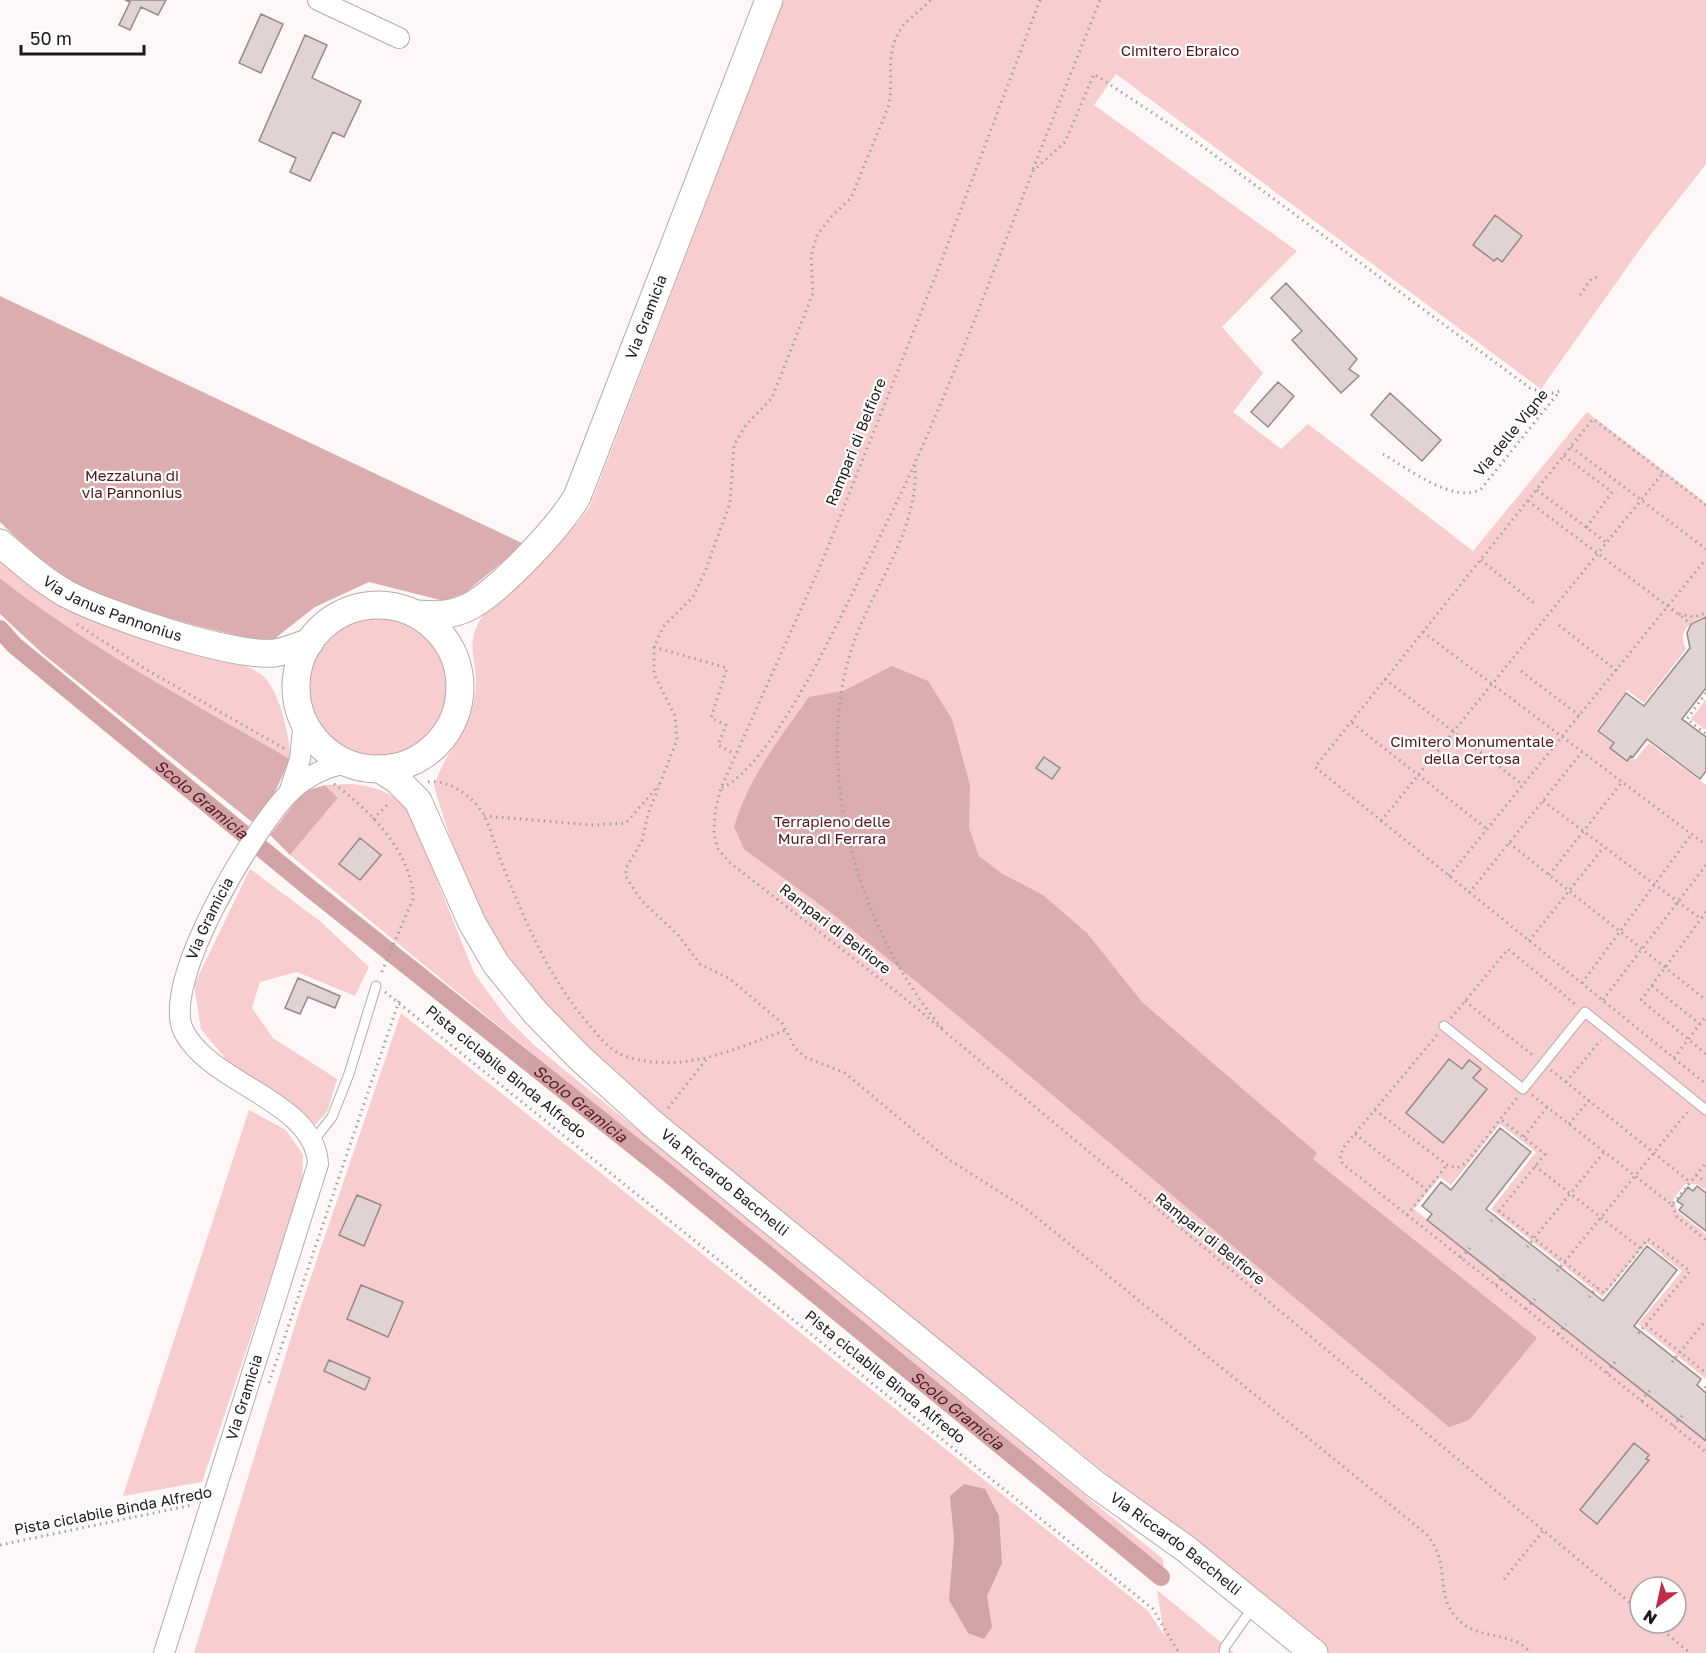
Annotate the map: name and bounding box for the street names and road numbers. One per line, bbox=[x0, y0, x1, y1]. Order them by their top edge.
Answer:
street label: Via Gramicia bbox=[621, 272, 670, 362]
street label: Rampari di Belfiore bbox=[821, 375, 889, 508]
street label: Via delle Vigne bbox=[1469, 385, 1551, 480]
street label: Via Janus Pannonius bbox=[40, 571, 184, 644]
street label: Via Gramicia bbox=[182, 874, 236, 962]
street label: Rampari di Belfiore bbox=[776, 879, 895, 977]
street label: Pista ciclabile Binda Alfredo bbox=[423, 1001, 590, 1141]
street label: Via Riccardo Bacchelli bbox=[658, 1124, 793, 1239]
street label: Rampari di Belfiore bbox=[1152, 1188, 1269, 1288]
street label: Pista ciclabile Binda Alfredo bbox=[802, 1306, 969, 1446]
street label: Via Gramicia bbox=[222, 1352, 266, 1442]
street label: Pista ciclabile Binda Alfredo bbox=[12, 1482, 213, 1538]
street label: Via Riccardo Bacchelli bbox=[1107, 1488, 1245, 1598]

